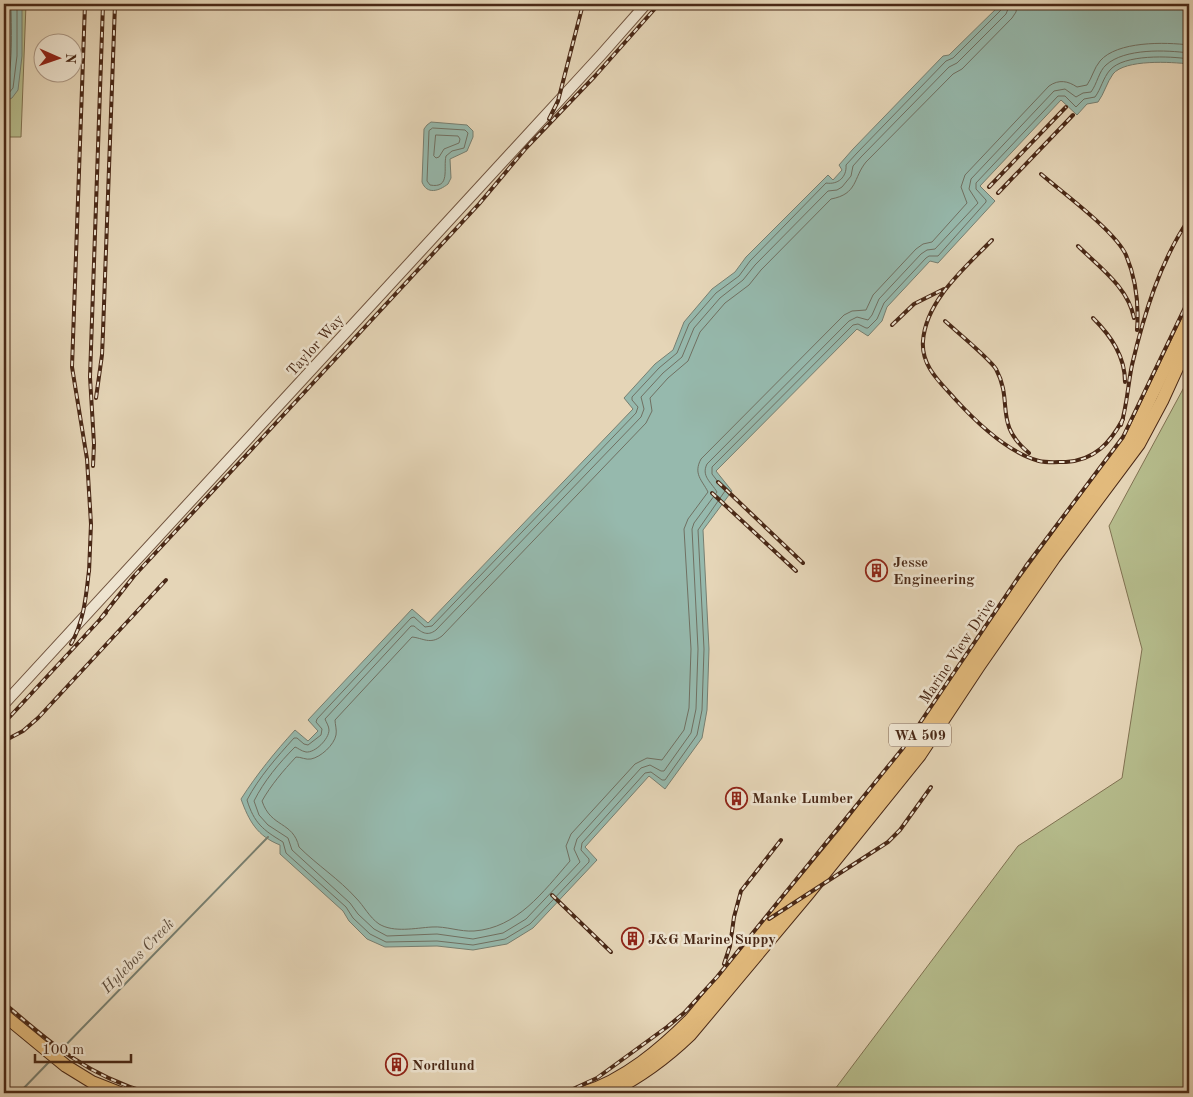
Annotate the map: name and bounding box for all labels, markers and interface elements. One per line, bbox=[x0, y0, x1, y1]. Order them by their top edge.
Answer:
north arrow bbox=[32, 32, 82, 82]
text: N bbox=[63, 53, 77, 64]
street label: Taylor Way bbox=[285, 312, 347, 380]
place label: Jesse Engineering bbox=[893, 556, 975, 588]
building icon: Jesse Engineering bbox=[865, 559, 889, 583]
street label: Marine View Drive bbox=[918, 597, 999, 707]
road number: WA 509 bbox=[889, 724, 951, 746]
building icon: Manke Lumber bbox=[724, 786, 748, 810]
place label: Manke Lumber bbox=[752, 792, 853, 807]
water label: Hylebos Creek bbox=[98, 916, 178, 998]
building icon: J&G Marine Suppy bbox=[620, 927, 644, 951]
place label: J&G Marine Suppy bbox=[648, 933, 776, 948]
scale bar bbox=[35, 1032, 131, 1064]
text: 100 m bbox=[42, 1043, 84, 1058]
building icon: Nordlund bbox=[384, 1053, 408, 1077]
place label: Nordlund bbox=[412, 1059, 475, 1074]

